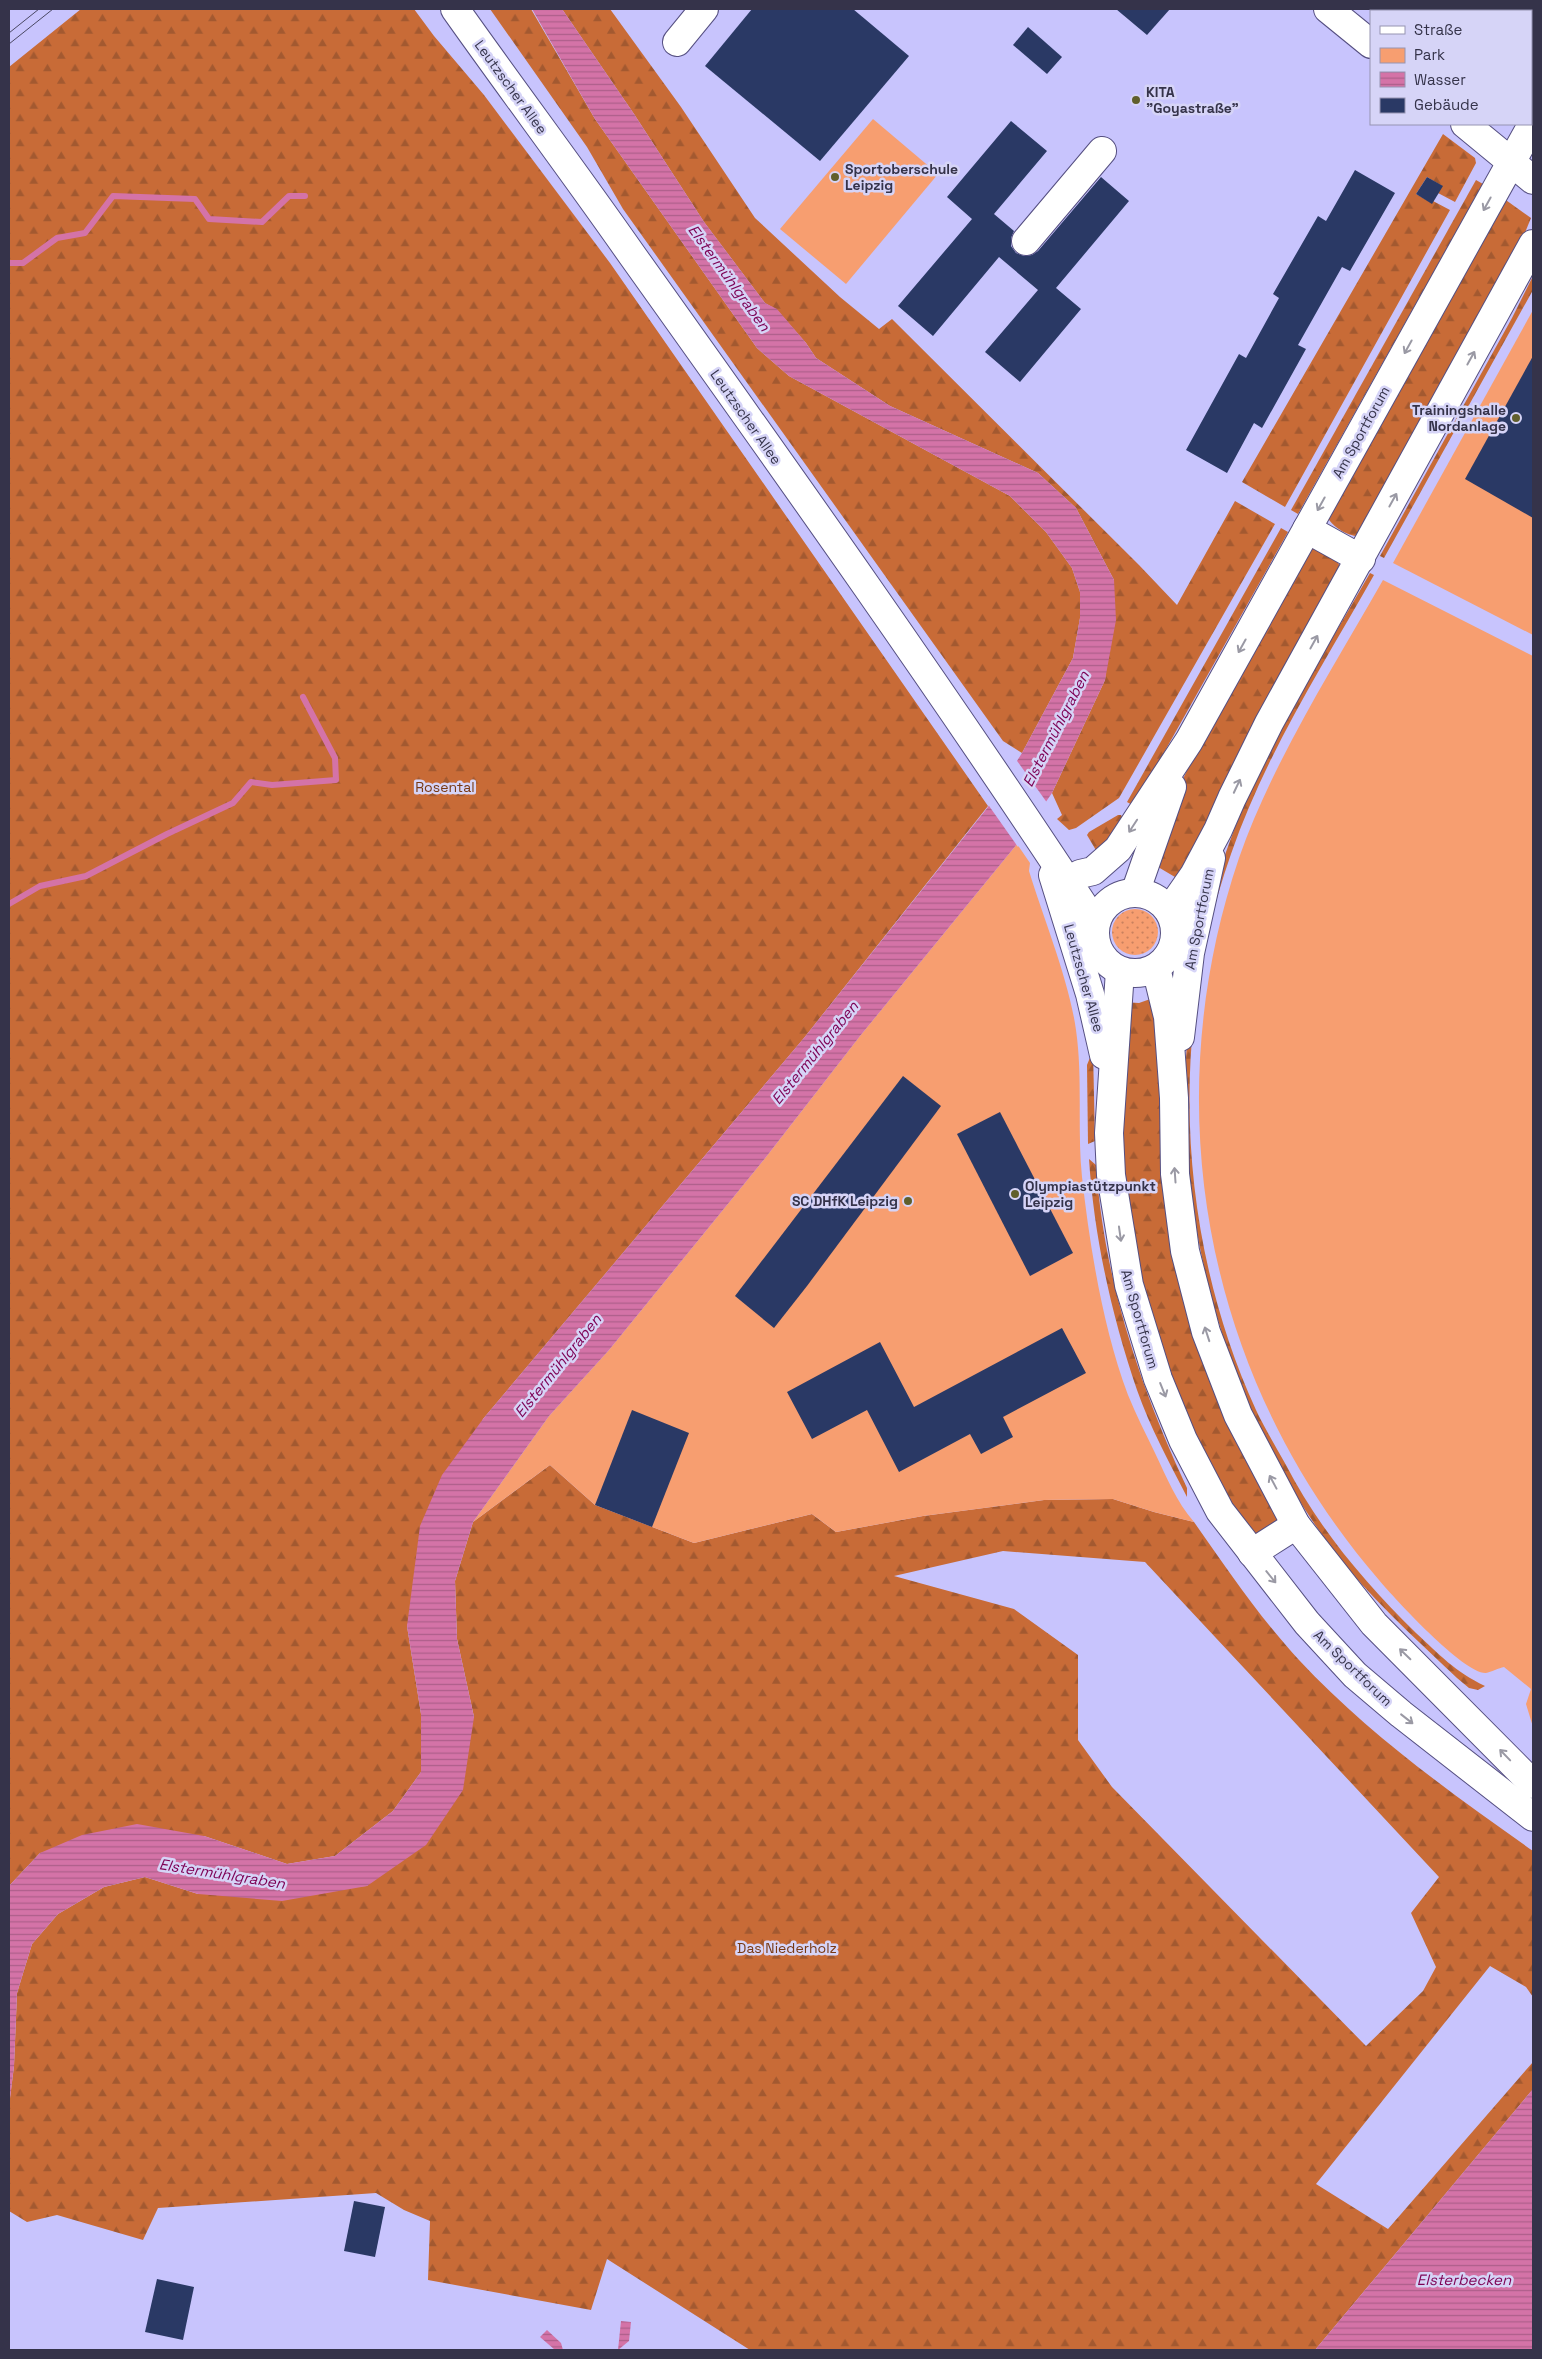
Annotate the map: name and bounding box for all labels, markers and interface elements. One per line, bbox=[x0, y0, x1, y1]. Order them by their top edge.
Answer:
legend bbox=[1370, 10, 1532, 125]
text: Straße bbox=[1414, 20, 1463, 39]
street label: Leutzscher Allee bbox=[471, 37, 551, 137]
text: Park bbox=[1414, 45, 1445, 64]
text: Wasser bbox=[1414, 70, 1466, 89]
place label: KITA "Goyastraße" bbox=[1146, 83, 1239, 117]
marker: KITA "Goyastraße" bbox=[1130, 94, 1142, 106]
text: Gebäude bbox=[1414, 95, 1479, 114]
place label: Sportoberschule Leipzig bbox=[845, 160, 958, 194]
marker: Sportoberschule Leipzig bbox=[829, 171, 841, 183]
one-way arrow bbox=[1482, 197, 1492, 212]
water label: Elstermühlgraben bbox=[684, 221, 775, 335]
one-way arrow bbox=[1403, 339, 1413, 354]
one-way arrow bbox=[1466, 350, 1476, 365]
street label: Leutzscher Allee bbox=[707, 366, 785, 468]
street label: Am Sportforum bbox=[1328, 383, 1394, 481]
place label: Trainingshalle Nordanlage bbox=[1412, 401, 1506, 435]
marker: Trainingshalle Nordanlage bbox=[1510, 412, 1522, 424]
one-way arrow bbox=[1388, 493, 1398, 508]
one-way arrow bbox=[1316, 496, 1325, 511]
one-way arrow bbox=[1309, 635, 1319, 650]
one-way arrow bbox=[1237, 638, 1246, 653]
water label: Elstermühlgraben bbox=[1018, 667, 1093, 790]
park label: Rosental bbox=[415, 778, 475, 796]
one-way arrow bbox=[1233, 778, 1243, 793]
one-way arrow bbox=[1128, 818, 1138, 832]
street label: Am Sportforum bbox=[1180, 867, 1218, 971]
street label: Leutzscher Allee bbox=[1060, 922, 1108, 1034]
water label: Elstermühlgraben bbox=[767, 997, 863, 1108]
one-way arrow bbox=[1171, 1167, 1180, 1183]
place label: Olympiastützpunkt Leipzig bbox=[1025, 1177, 1156, 1211]
marker: Olympiastützpunkt Leipzig bbox=[1009, 1188, 1021, 1200]
place label: SC DHfK Leipzig bbox=[792, 1192, 898, 1210]
marker: SC DHfK Leipzig bbox=[902, 1195, 914, 1207]
one-way arrow bbox=[1115, 1226, 1125, 1242]
street label: Am Sportforum bbox=[1117, 1267, 1163, 1371]
water label: Elstermühlgraben bbox=[510, 1310, 606, 1421]
one-way arrow bbox=[1202, 1326, 1211, 1342]
one-way arrow bbox=[1158, 1382, 1168, 1397]
one-way arrow bbox=[1268, 1475, 1278, 1489]
one-way arrow bbox=[1266, 1570, 1277, 1583]
street label: Am Sportforum bbox=[1310, 1626, 1396, 1710]
one-way arrow bbox=[1400, 1649, 1412, 1661]
one-way arrow bbox=[1400, 1714, 1413, 1725]
one-way arrow bbox=[1499, 1749, 1511, 1762]
water label: Elstermühlgraben bbox=[158, 1854, 287, 1893]
park label: Das Niederholz bbox=[737, 1939, 837, 1957]
water label: Elsterbecken bbox=[1417, 2270, 1512, 2289]

